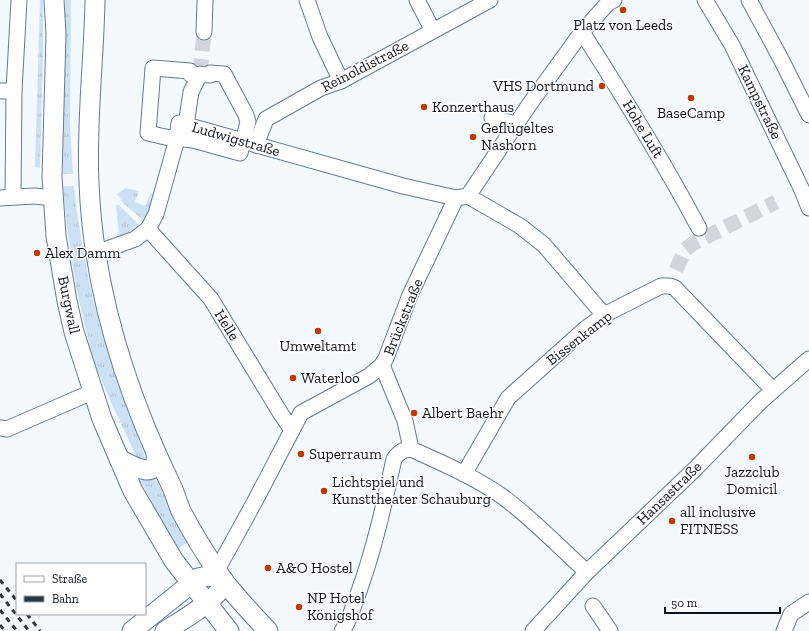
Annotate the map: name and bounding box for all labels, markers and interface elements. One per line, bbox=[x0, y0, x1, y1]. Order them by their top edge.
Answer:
marker: Platz von Leeds bbox=[618, 5, 628, 15]
place label: Platz von Leeds bbox=[573, 16, 673, 34]
street label: Reinoldistraße bbox=[318, 36, 412, 96]
street label: Kampstraße bbox=[734, 62, 786, 142]
place label: VHS Dortmund bbox=[492, 77, 595, 95]
marker: VHS Dortmund bbox=[597, 81, 607, 91]
marker: BaseCamp bbox=[686, 93, 696, 103]
street label: Hohe Luft bbox=[619, 97, 668, 162]
place label: Konzerthaus bbox=[432, 98, 514, 116]
marker: Konzerthaus bbox=[419, 102, 429, 112]
place label: BaseCamp bbox=[657, 104, 725, 122]
street label: Ludwigstraße bbox=[190, 118, 282, 160]
place label: Geflügeltes Nashorn bbox=[481, 119, 554, 154]
marker: Geflügeltes Nashorn bbox=[468, 132, 478, 142]
place label: Alex Damm bbox=[45, 244, 120, 262]
marker: Alex Damm bbox=[32, 248, 42, 258]
street label: Burgwall bbox=[54, 274, 84, 336]
street label: Brückstraße bbox=[379, 276, 427, 358]
street label: Helle bbox=[211, 306, 243, 344]
street label: Bissenkamp bbox=[543, 307, 615, 369]
marker: Umweltamt bbox=[313, 326, 323, 336]
place label: Umweltamt bbox=[280, 337, 357, 355]
place label: Waterloo bbox=[301, 369, 360, 387]
marker: Waterloo bbox=[288, 373, 298, 383]
place label: Albert Baehr bbox=[422, 404, 504, 422]
marker: Albert Baehr bbox=[409, 408, 419, 418]
place label: Superraum bbox=[309, 445, 382, 463]
marker: Superraum bbox=[296, 449, 306, 459]
marker: Jazzclub Domicil bbox=[747, 452, 757, 462]
street label: Hansastraße bbox=[633, 458, 705, 528]
place label: Jazzclub Domicil bbox=[725, 463, 779, 498]
place label: Lichtspiel und Kunsttheater Schauburg bbox=[332, 473, 491, 508]
marker: Lichtspiel und Kunsttheater Schauburg bbox=[319, 486, 329, 496]
place label: all inclusive FITNESS bbox=[680, 503, 756, 538]
marker: all inclusive FITNESS bbox=[667, 516, 677, 526]
place label: A&O Hostel bbox=[276, 559, 353, 577]
legend bbox=[16, 563, 146, 615]
marker: A&O Hostel bbox=[263, 563, 273, 573]
text: Straße bbox=[52, 572, 88, 586]
place label: NP Hotel Königshof bbox=[307, 589, 374, 624]
scale bar bbox=[665, 589, 780, 615]
text: Bahn bbox=[52, 592, 79, 606]
text: 50 m bbox=[671, 596, 698, 610]
marker: NP Hotel Königshof bbox=[294, 602, 304, 612]

